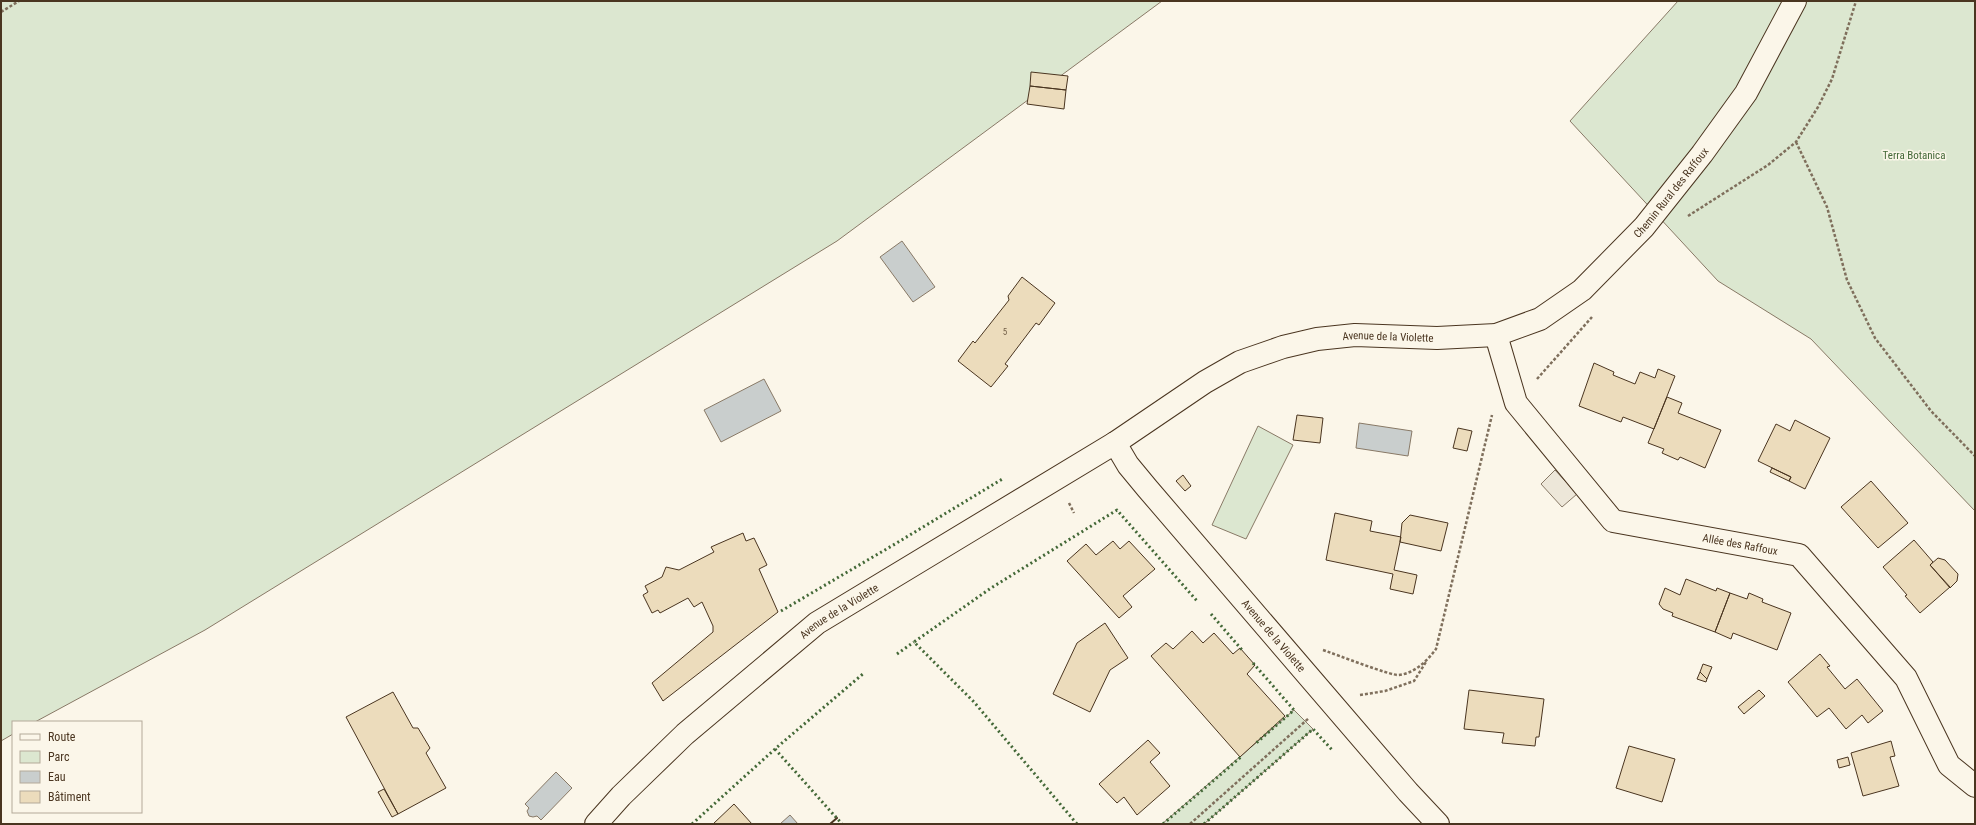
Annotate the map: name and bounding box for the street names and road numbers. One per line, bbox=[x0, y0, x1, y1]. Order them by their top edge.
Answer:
street label: Chemin Rural des Raffoux bbox=[1631, 145, 1711, 240]
street label: Avenue de la Violette bbox=[1342, 328, 1434, 344]
street label: Allée des Raffoux bbox=[1702, 531, 1779, 558]
street label: Avenue de la Violette bbox=[797, 581, 881, 641]
street label: Avenue de la Violette bbox=[1239, 597, 1308, 675]

